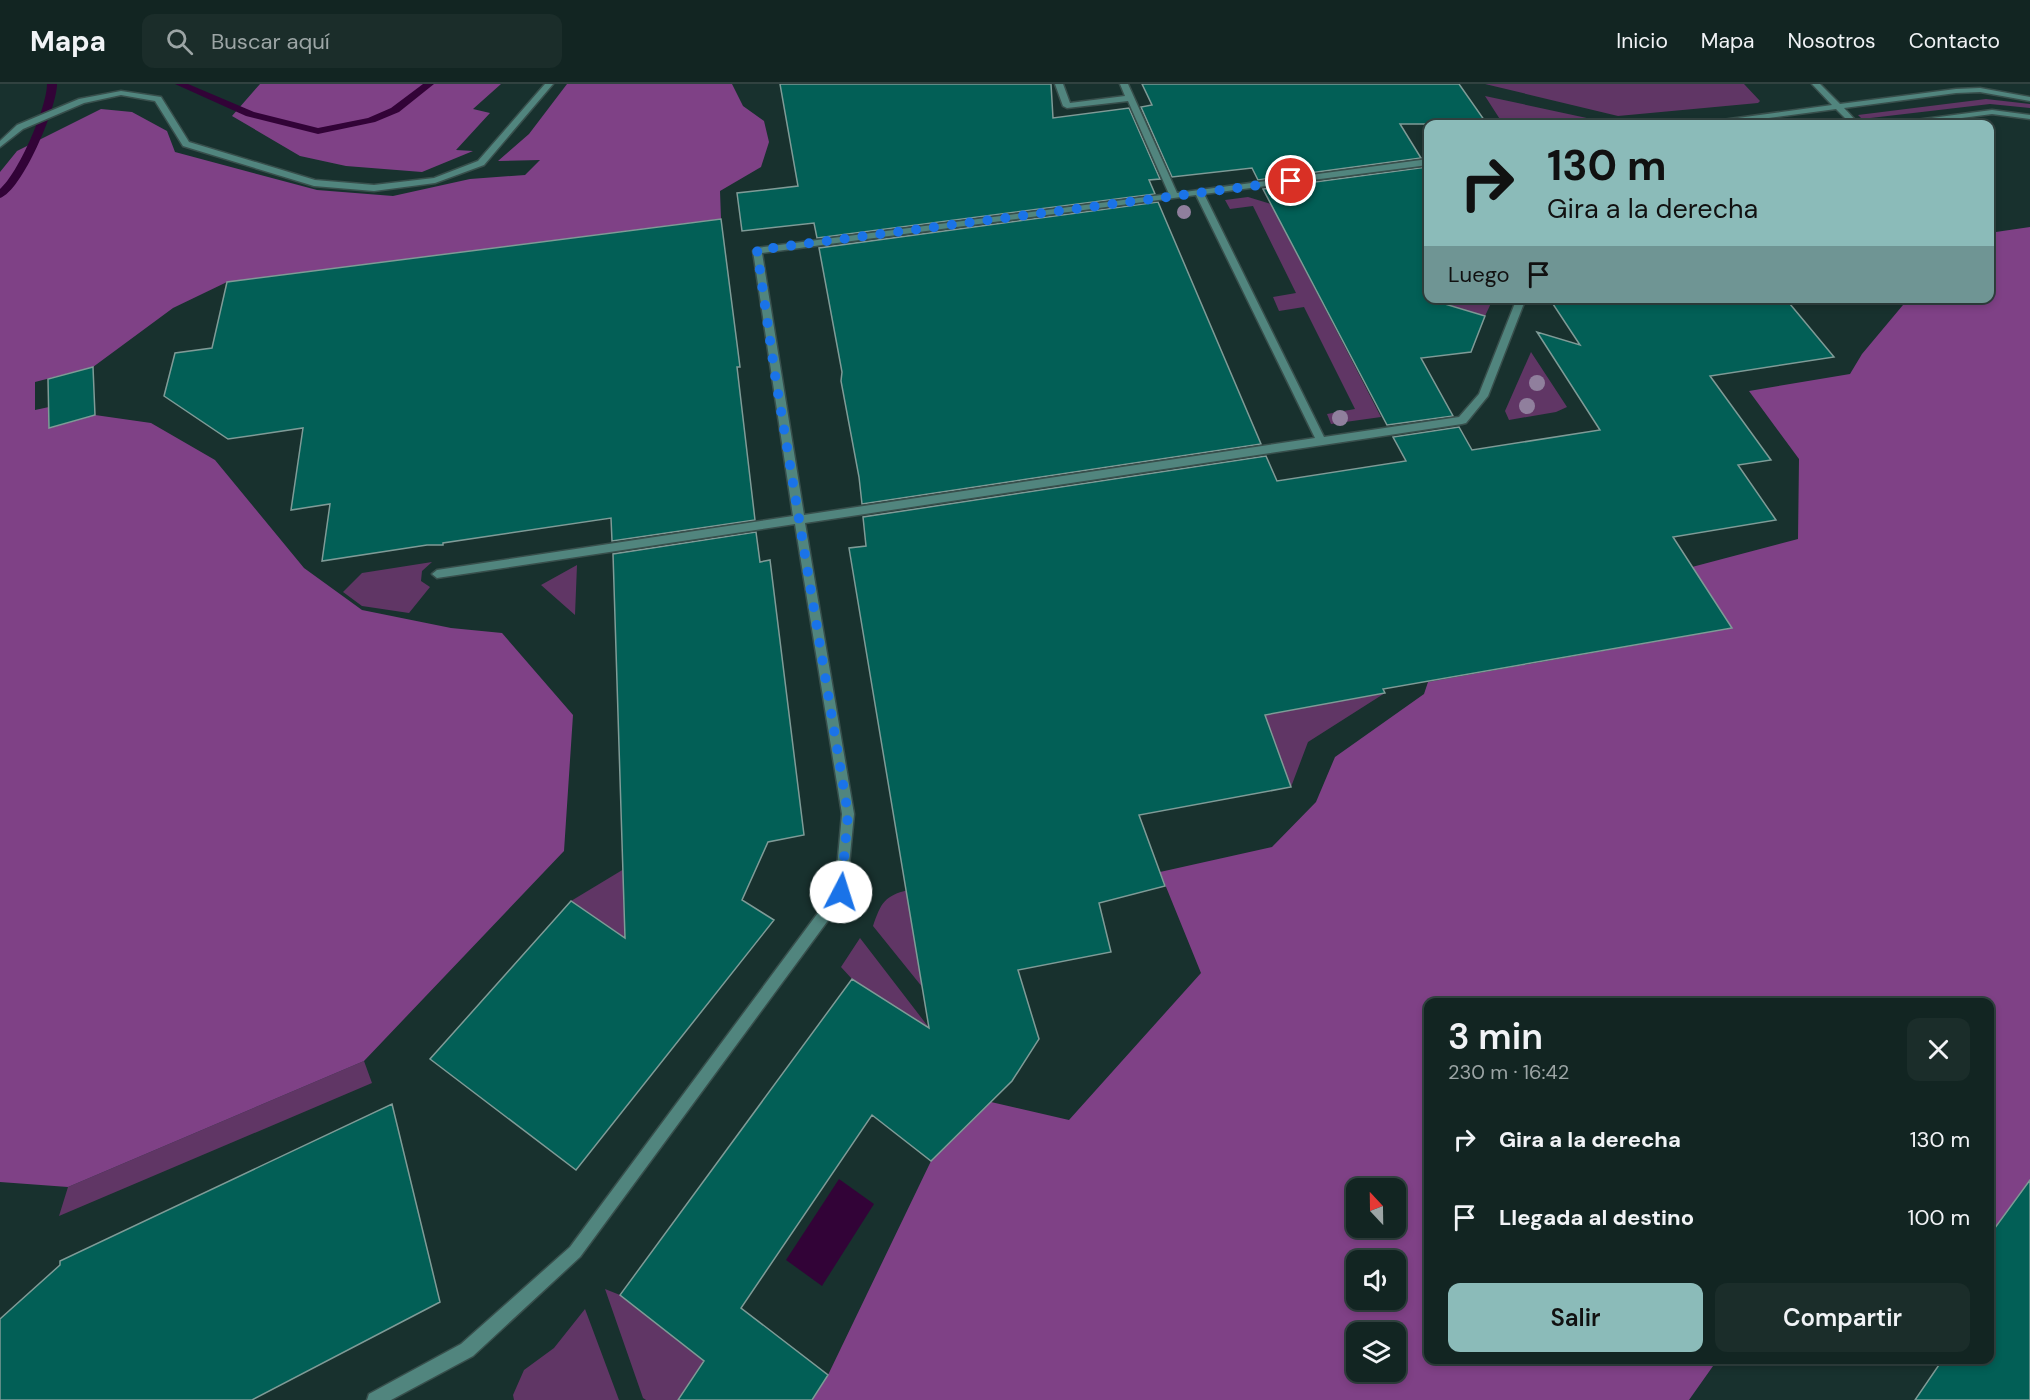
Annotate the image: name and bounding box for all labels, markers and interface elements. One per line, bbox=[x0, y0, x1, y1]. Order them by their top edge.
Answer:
search box bbox=[142, 14, 562, 68]
text: Mapa bbox=[30, 23, 106, 60]
icon: search bbox=[163, 25, 196, 58]
text: Buscar aquí bbox=[211, 27, 330, 56]
text: Inicio bbox=[1616, 27, 1668, 55]
text: Mapa bbox=[1701, 27, 1755, 55]
text: Nosotros bbox=[1788, 27, 1876, 55]
text: Contacto bbox=[1909, 27, 2000, 55]
text: 130 m bbox=[1547, 138, 1667, 193]
icon: right bbox=[1448, 144, 1526, 222]
pin bbox=[1265, 155, 1316, 206]
icon: arrive bbox=[1274, 164, 1307, 197]
text: Gira a la derecha bbox=[1547, 191, 1758, 226]
icon: arrive bbox=[1522, 258, 1555, 291]
text: Luego bbox=[1448, 260, 1510, 289]
position arrow bbox=[809, 860, 873, 924]
text: 3 min bbox=[1448, 1013, 1543, 1060]
button: close bbox=[1907, 1018, 1970, 1081]
text: 230 m · 16:42 bbox=[1448, 1059, 1569, 1085]
icon: right bbox=[1448, 1123, 1481, 1156]
text: Gira a la derecha bbox=[1499, 1125, 1681, 1154]
text: 130 m bbox=[1910, 1125, 1970, 1154]
north arrow bbox=[1346, 1178, 1406, 1238]
map controls bbox=[1346, 1178, 1406, 1382]
icon: arrive bbox=[1448, 1201, 1481, 1234]
text: Llegada al destino bbox=[1499, 1203, 1694, 1232]
text: 100 m bbox=[1908, 1203, 1970, 1232]
button: sound bbox=[1346, 1250, 1406, 1310]
button: Salir bbox=[1448, 1283, 1703, 1352]
button: Compartir bbox=[1715, 1283, 1970, 1352]
button: layers bbox=[1346, 1322, 1406, 1382]

